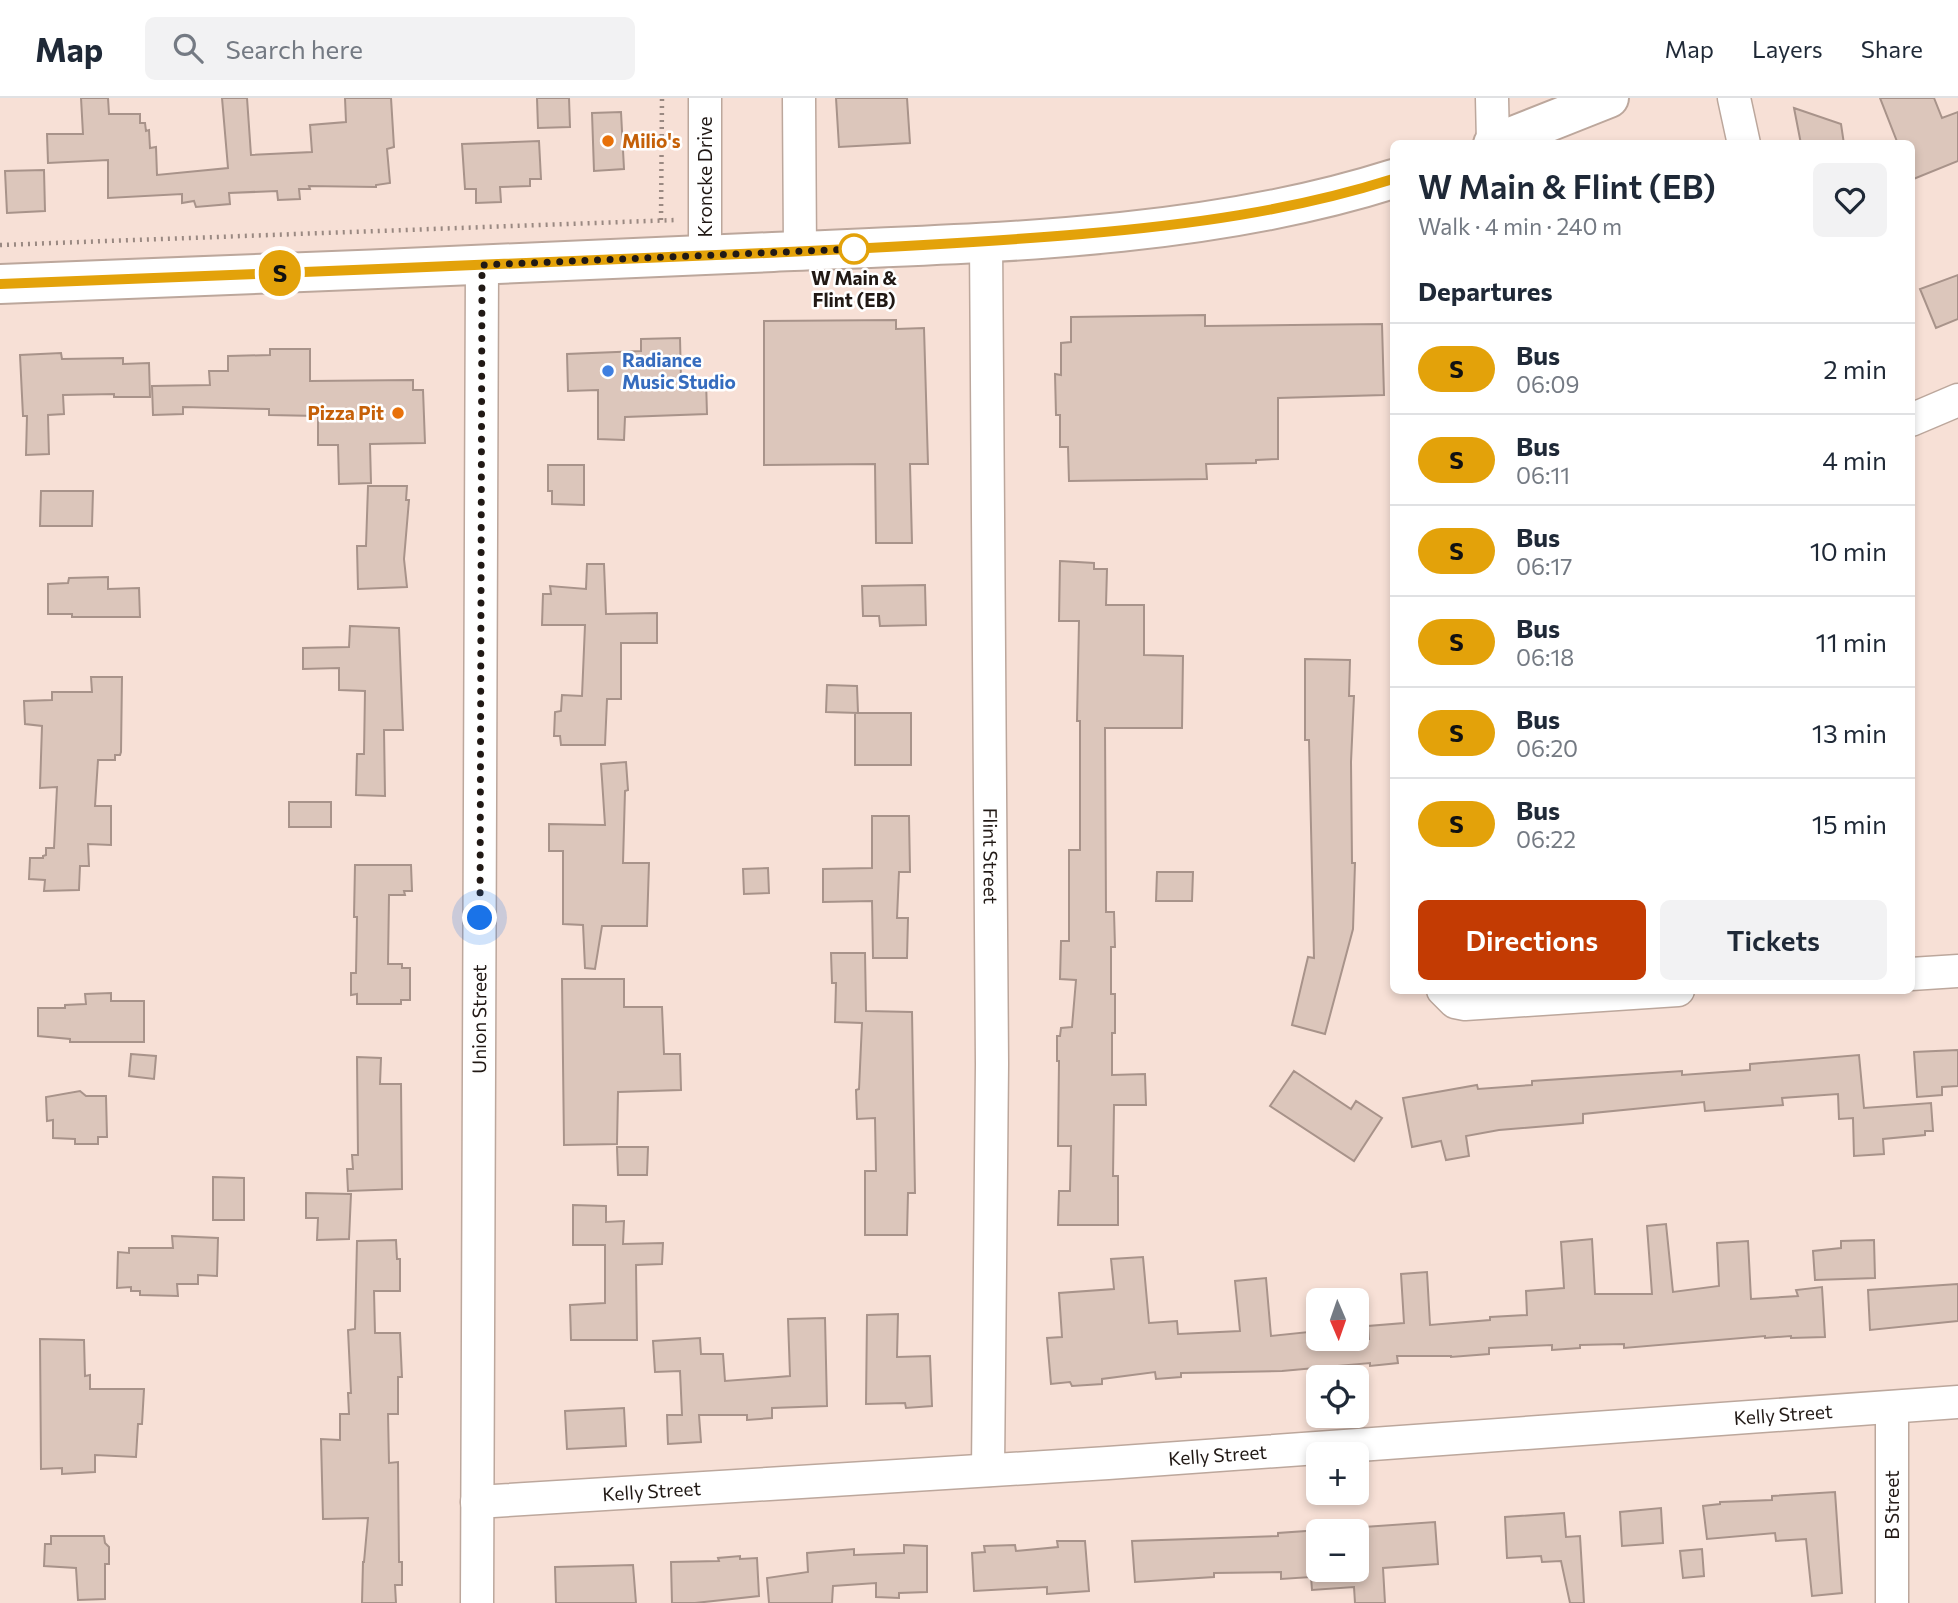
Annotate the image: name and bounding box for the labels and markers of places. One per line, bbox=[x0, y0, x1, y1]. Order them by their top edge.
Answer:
place label: Milio's bbox=[622, 129, 681, 152]
marker: Milio's bbox=[600, 133, 616, 149]
marker: W Main & Flint (EB) bbox=[839, 234, 869, 264]
place label: W Main & Flint (EB) bbox=[811, 266, 898, 311]
place label: Radiance Music Studio bbox=[622, 348, 736, 393]
marker: Radiance Music Studio bbox=[600, 363, 616, 379]
place label: Pizza Pit bbox=[307, 401, 384, 424]
marker: Pizza Pit bbox=[390, 405, 406, 421]

